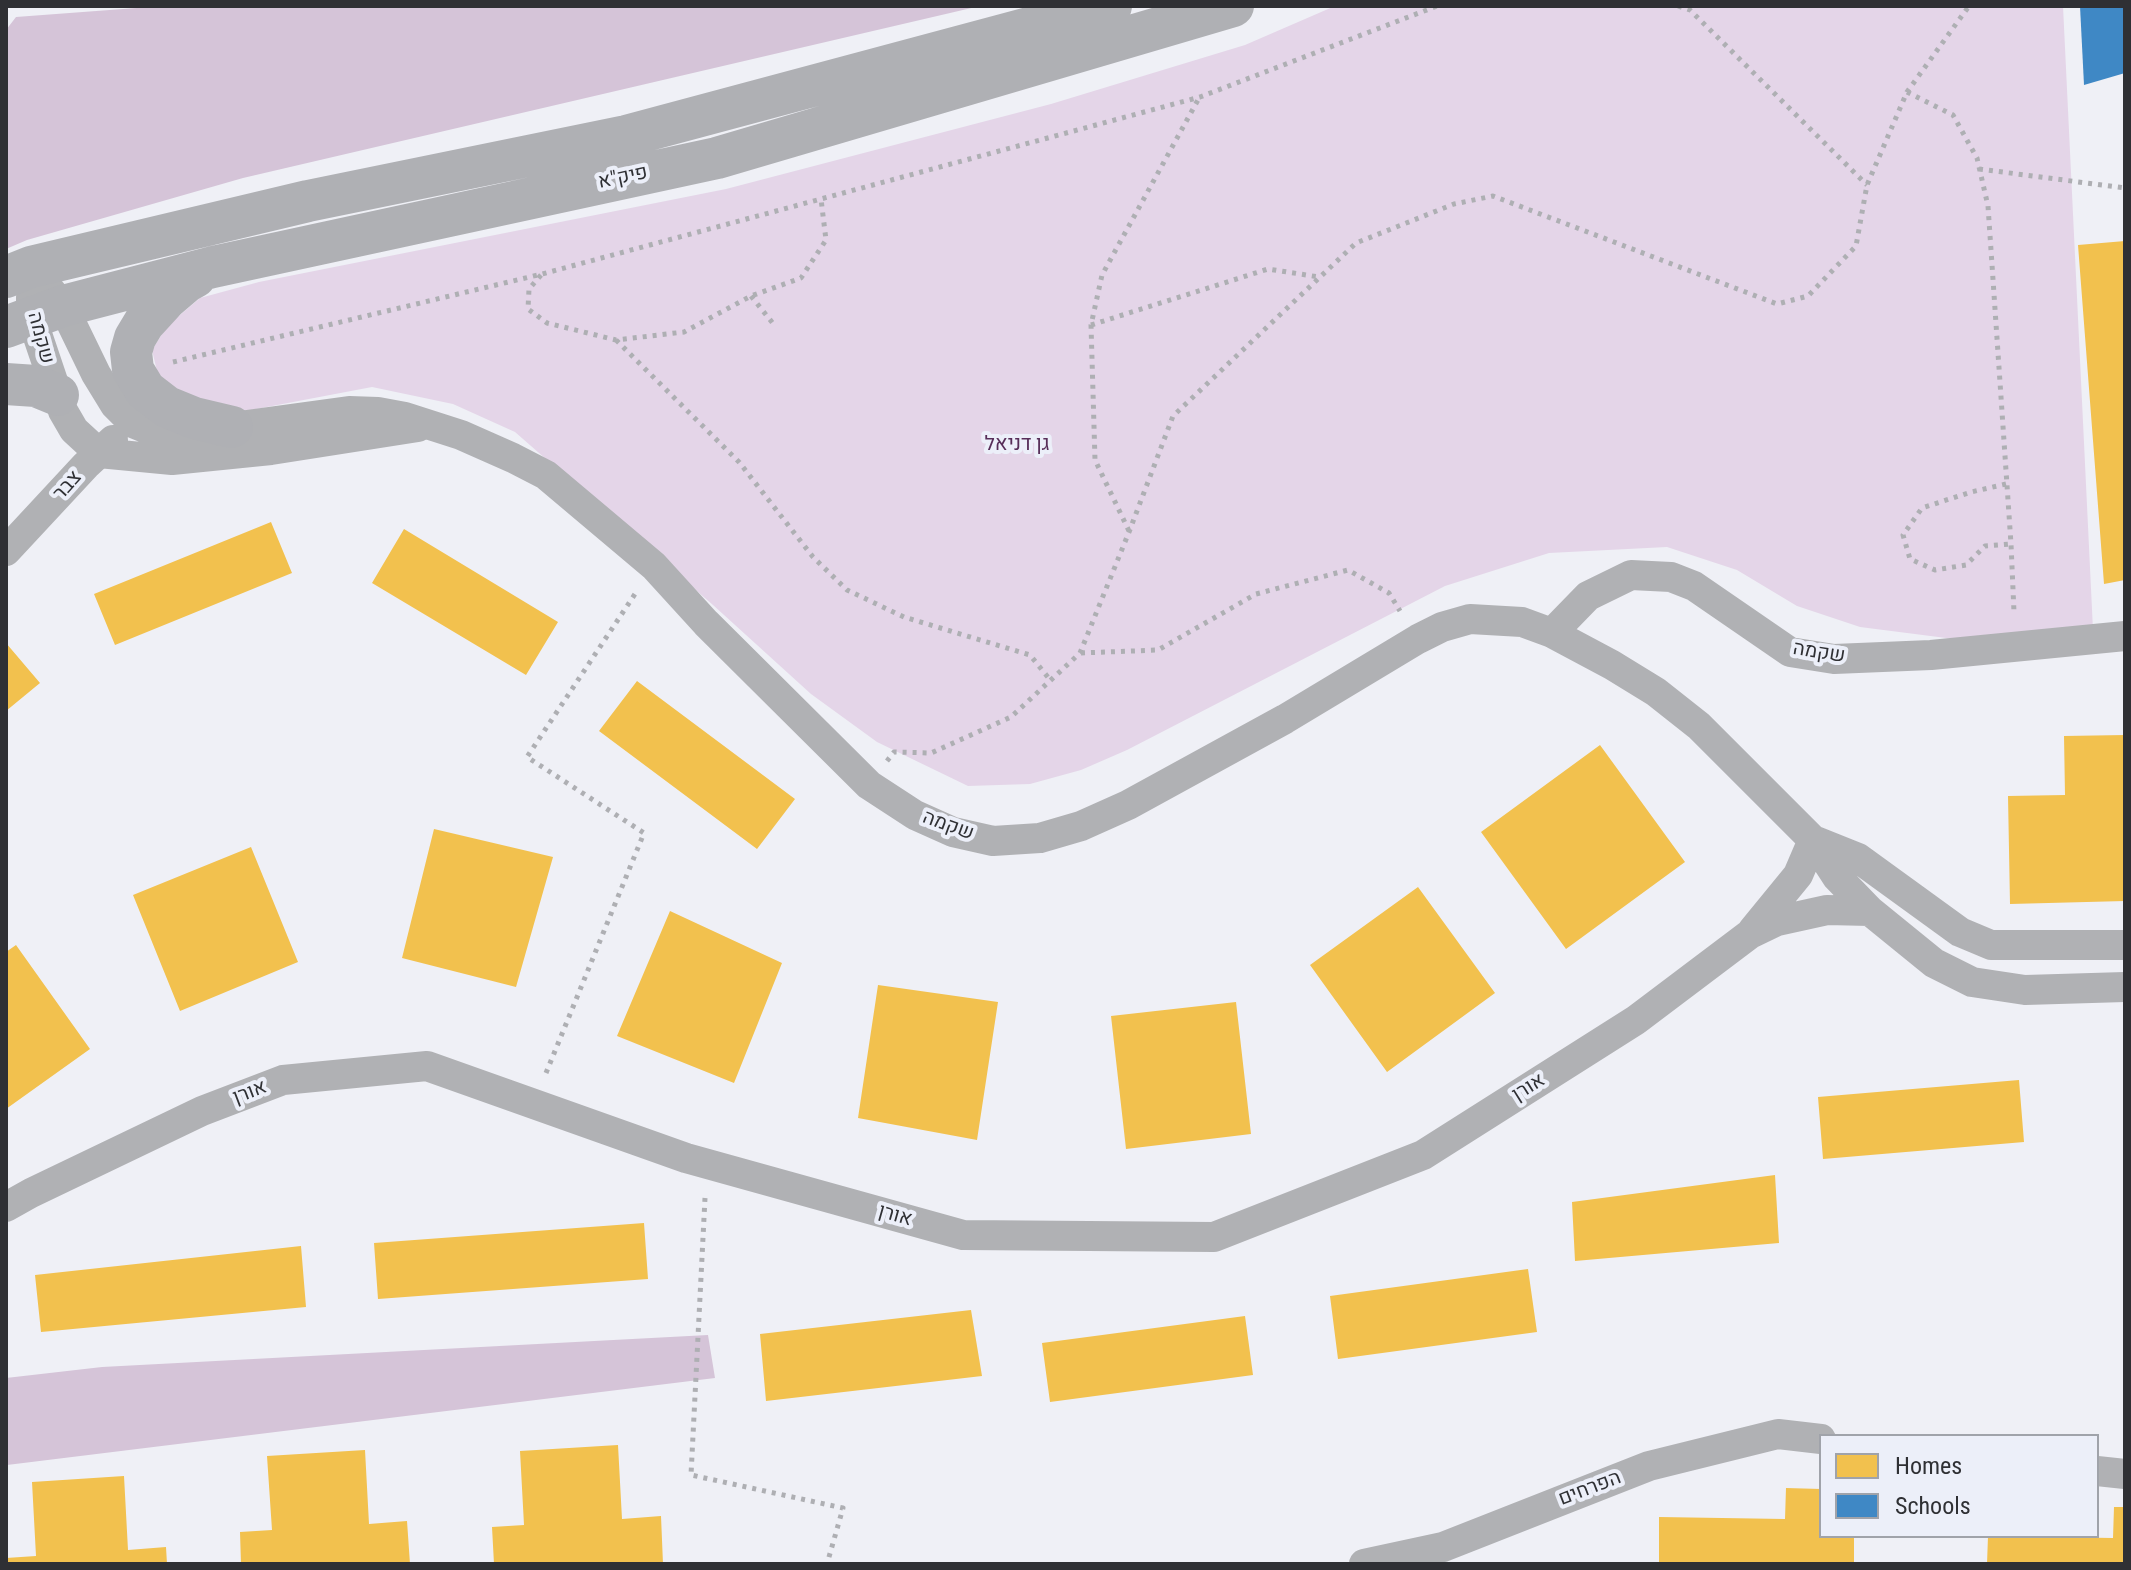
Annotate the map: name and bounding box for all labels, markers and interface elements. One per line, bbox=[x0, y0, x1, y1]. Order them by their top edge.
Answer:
street label: פיק"א bbox=[596, 161, 650, 195]
street label: שקמה bbox=[22, 309, 58, 367]
park label: גן דניאל bbox=[985, 433, 1049, 457]
street label: צבר bbox=[49, 466, 87, 506]
street label: שקמה bbox=[1791, 637, 1847, 669]
street label: שקמה bbox=[919, 806, 977, 846]
street label: אורן bbox=[1508, 1069, 1550, 1107]
street label: אורן bbox=[230, 1076, 270, 1110]
street label: אורן bbox=[875, 1200, 915, 1232]
legend bbox=[1819, 1434, 2099, 1538]
text: Homes bbox=[1895, 1452, 1962, 1480]
street label: הפרחים bbox=[1555, 1466, 1625, 1512]
text: Schools bbox=[1895, 1492, 1971, 1520]

